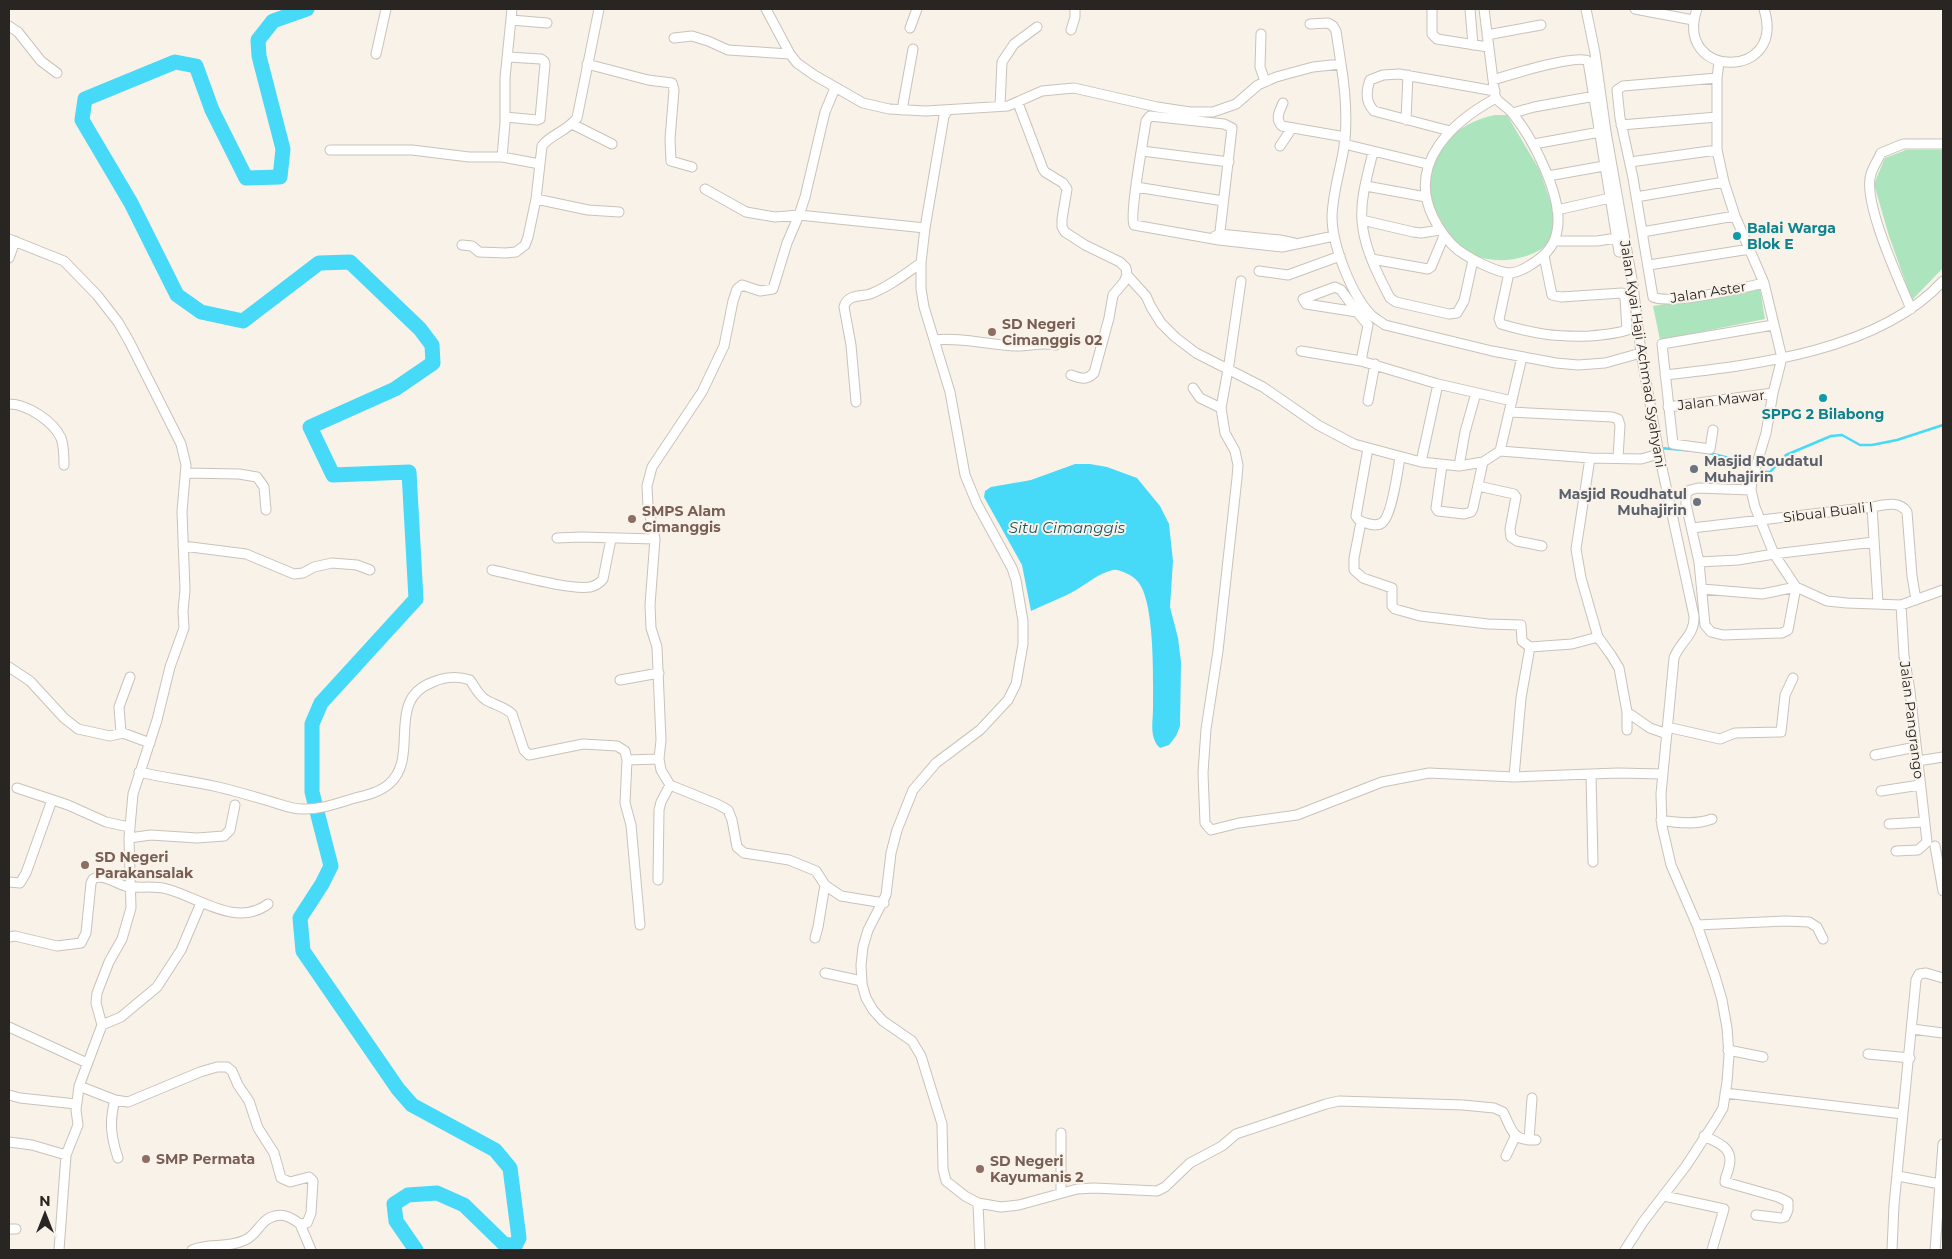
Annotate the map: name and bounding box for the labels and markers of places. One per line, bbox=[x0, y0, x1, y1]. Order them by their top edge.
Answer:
place label: Balai Warga Blok E bbox=[1747, 219, 1836, 253]
marker: Balai Warga Blok E bbox=[1731, 230, 1743, 242]
place label: SD Negeri Cimanggis 02 bbox=[1002, 315, 1102, 349]
marker: SD Negeri Cimanggis 02 bbox=[986, 326, 998, 338]
marker: SPPG 2 Bilabong bbox=[1817, 392, 1829, 404]
place label: SPPG 2 Bilabong bbox=[1762, 405, 1884, 423]
place label: Masjid Roudatul Muhajirin bbox=[1704, 452, 1823, 486]
marker: Masjid Roudatul Muhajirin bbox=[1688, 463, 1700, 475]
place label: Masjid Roudhatul Muhajirin bbox=[1558, 485, 1687, 519]
marker: Masjid Roudhatul Muhajirin bbox=[1691, 496, 1703, 508]
place label: SMPS Alam Cimanggis bbox=[642, 502, 726, 536]
marker: SMPS Alam Cimanggis bbox=[626, 513, 638, 525]
place label: SD Negeri Parakansalak bbox=[95, 848, 194, 882]
marker: SD Negeri Parakansalak bbox=[79, 859, 91, 871]
place label: SMP Permata bbox=[156, 1150, 255, 1168]
place label: SD Negeri Kayumanis 2 bbox=[990, 1152, 1084, 1186]
marker: SMP Permata bbox=[140, 1153, 152, 1165]
marker: SD Negeri Kayumanis 2 bbox=[974, 1163, 986, 1175]

